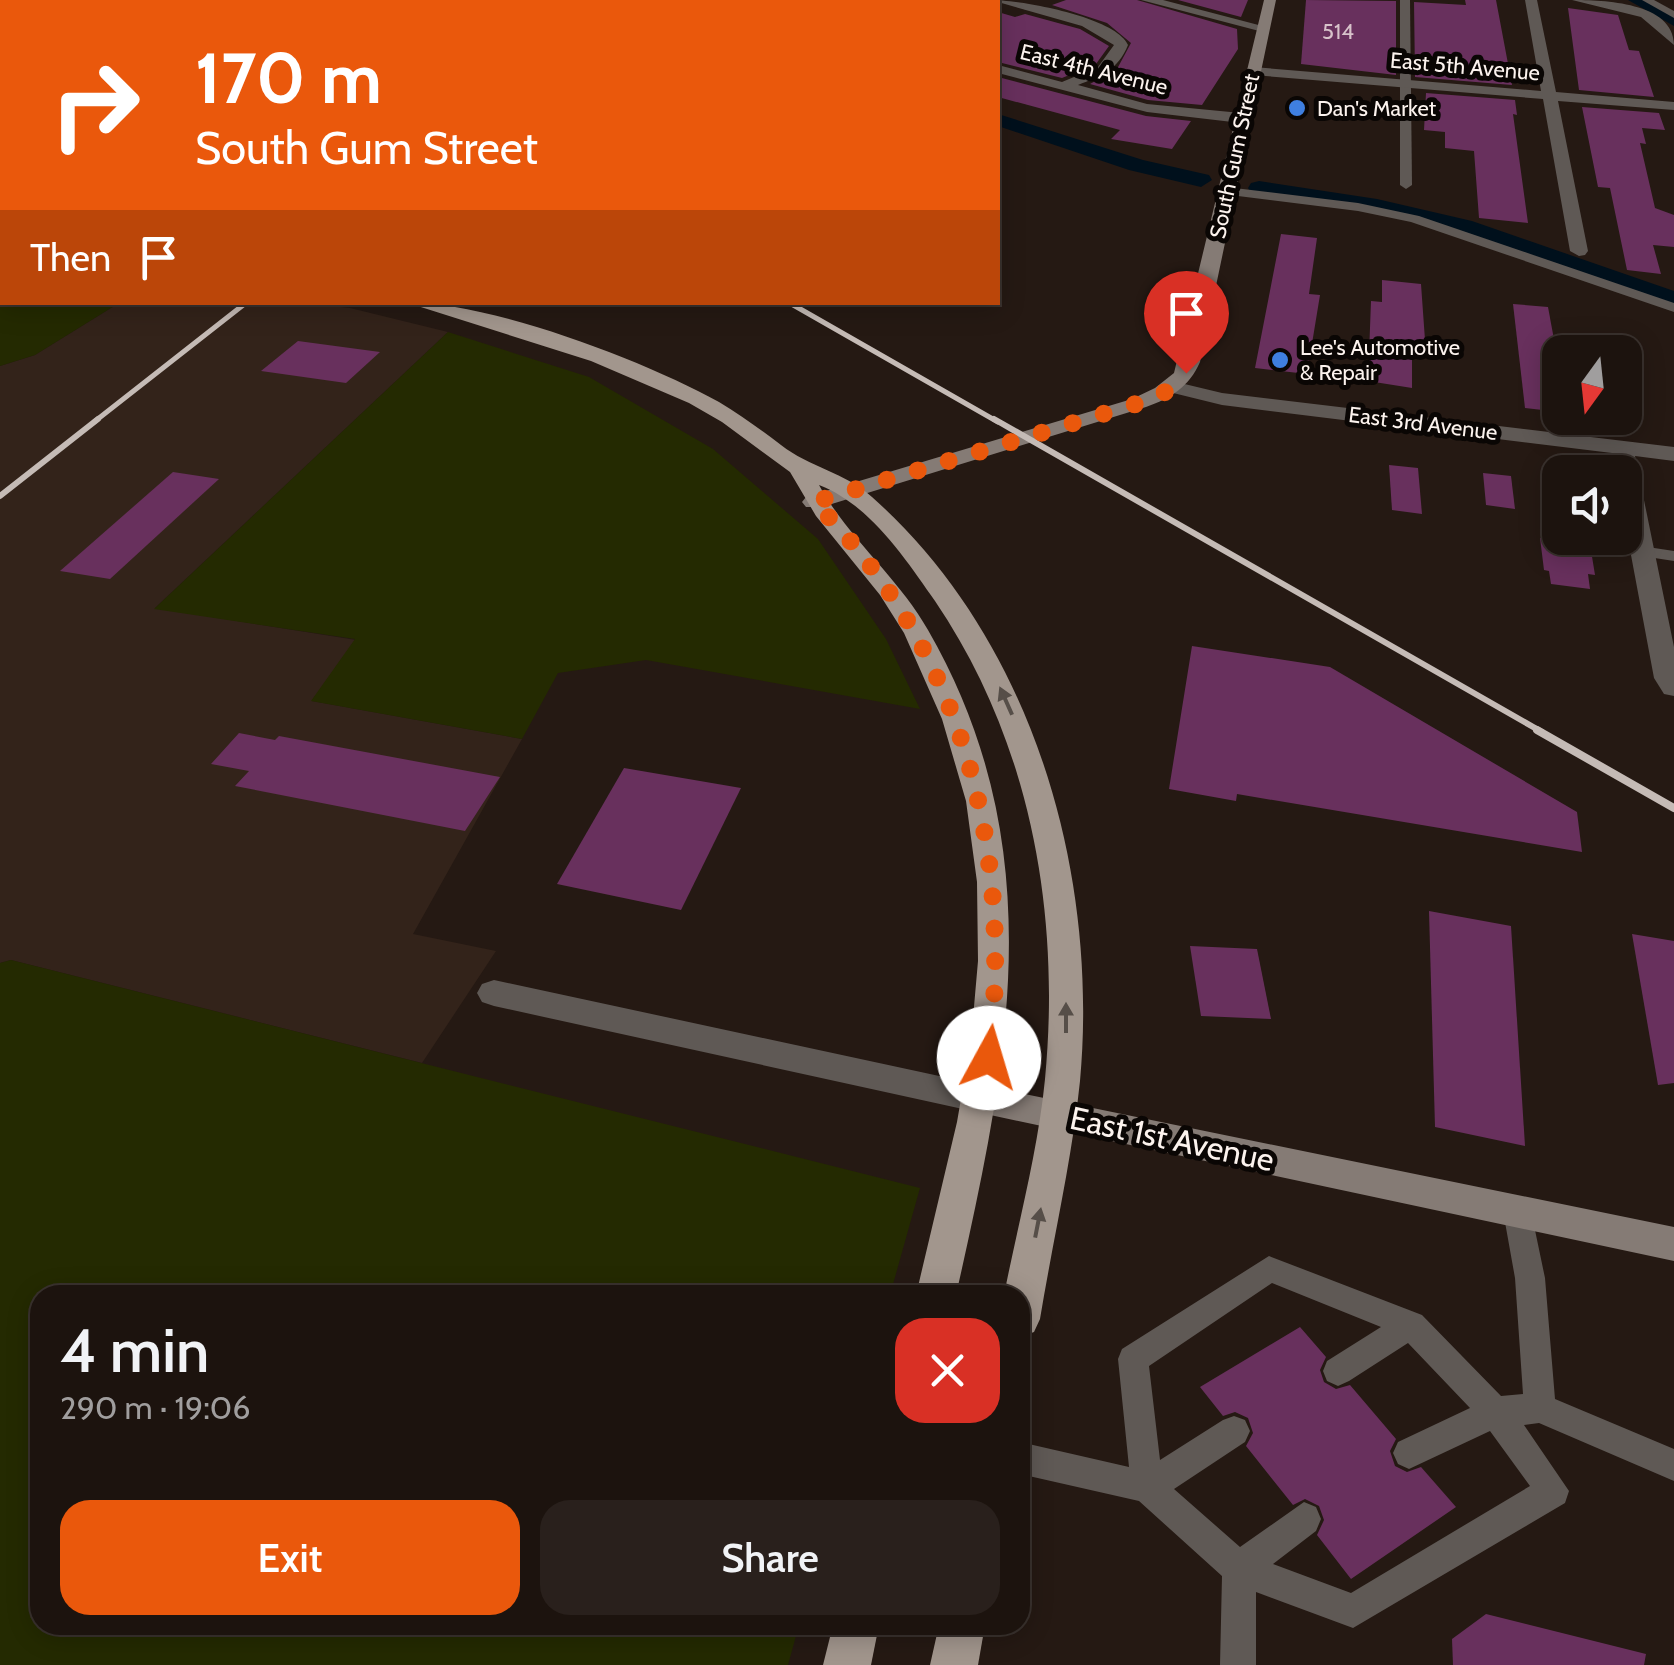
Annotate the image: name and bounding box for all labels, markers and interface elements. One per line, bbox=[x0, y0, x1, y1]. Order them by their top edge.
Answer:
house number: 514 bbox=[1322, 18, 1354, 45]
text: 170 m bbox=[195, 35, 382, 121]
street label: East 4th Avenue bbox=[1017, 38, 1170, 101]
icon: right bbox=[30, 40, 160, 170]
street label: East 5th Avenue bbox=[1389, 47, 1541, 86]
street label: South Gum Street bbox=[1204, 71, 1265, 241]
place label: Dan's Market bbox=[1317, 95, 1437, 122]
marker: Dan's Market bbox=[1286, 97, 1308, 119]
text: South Gum Street bbox=[195, 121, 538, 175]
icon: arrive bbox=[131, 230, 186, 285]
text: Then bbox=[30, 234, 111, 281]
pin bbox=[1144, 271, 1229, 374]
icon: arrive bbox=[1159, 286, 1214, 341]
place label: Lee's Automotive & Repair bbox=[1300, 334, 1460, 386]
north arrow bbox=[1542, 335, 1642, 435]
map controls bbox=[1542, 335, 1642, 555]
marker: Lee's Automotive & Repair bbox=[1269, 349, 1291, 371]
street label: East 3rd Avenue bbox=[1347, 401, 1499, 446]
button: sound bbox=[1542, 455, 1642, 555]
one-way arrow bbox=[998, 686, 1014, 716]
one-way arrow bbox=[1058, 1002, 1074, 1034]
position arrow bbox=[937, 1006, 1041, 1110]
street label: East 1st Avenue bbox=[1067, 1098, 1278, 1179]
one-way arrow bbox=[1031, 1207, 1046, 1238]
text: 4 min bbox=[60, 1314, 209, 1387]
button: close bbox=[895, 1318, 1000, 1423]
text: 290 m · 19:06 bbox=[60, 1388, 250, 1427]
button: Exit bbox=[60, 1500, 520, 1615]
button: Share bbox=[540, 1500, 1000, 1615]

